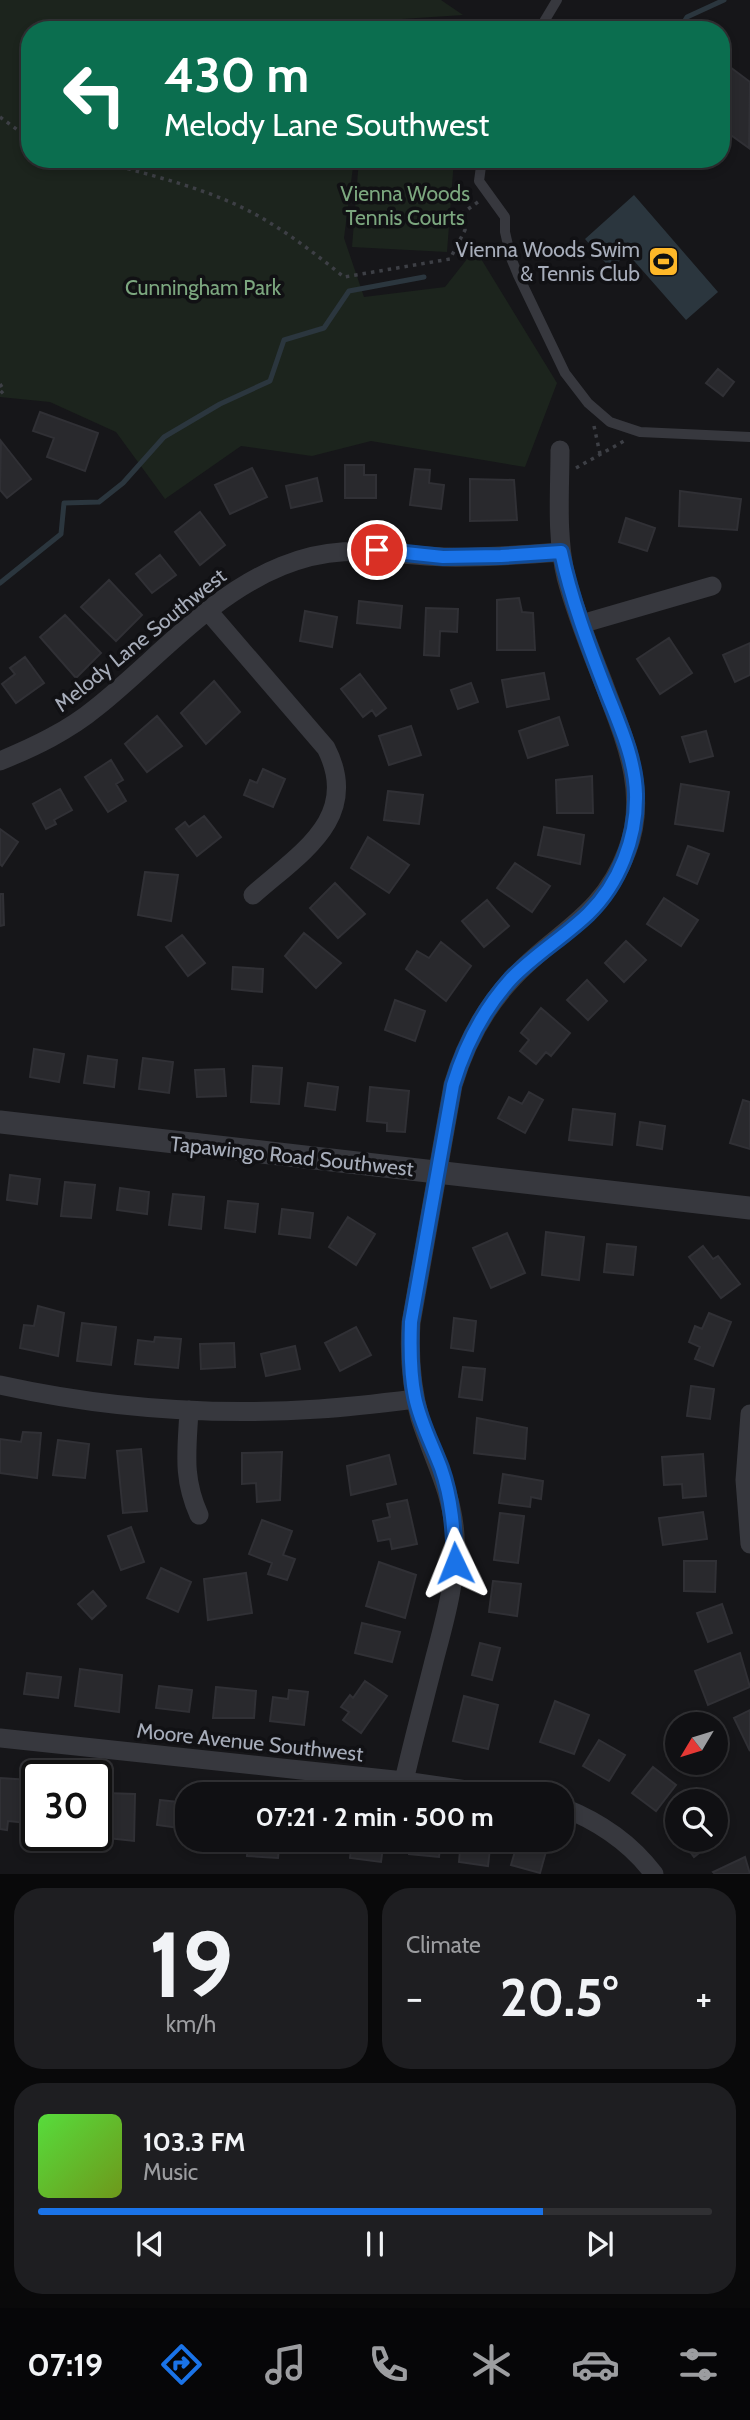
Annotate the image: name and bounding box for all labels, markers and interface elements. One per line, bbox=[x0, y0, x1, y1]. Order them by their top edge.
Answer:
text: 430 m bbox=[164, 45, 309, 104]
icon: left bbox=[49, 49, 140, 140]
text: Melody Lane Southwest bbox=[164, 105, 489, 144]
park label: Vienna Woods Tennis Courts bbox=[340, 181, 470, 230]
place label: Vienna Woods Swim & Tennis Club bbox=[455, 237, 640, 286]
sports icon: Vienna Woods Swim & Tennis Club bbox=[646, 244, 680, 278]
park label: Cunningham Park bbox=[125, 275, 282, 300]
pin bbox=[347, 520, 407, 580]
icon: arrive bbox=[358, 531, 396, 569]
street label: Melody Lane Southwest bbox=[49, 563, 231, 717]
street label: Tapawingo Road Southwest bbox=[169, 1131, 415, 1181]
position arrow bbox=[418, 1526, 492, 1600]
north arrow bbox=[665, 1712, 728, 1774]
map controls bbox=[665, 1712, 728, 1852]
street label: Moore Avenue Southwest bbox=[135, 1718, 365, 1766]
speed limit sign: 30 bbox=[21, 1760, 112, 1851]
button: search bbox=[665, 1789, 728, 1852]
text: 07:21 · 2 min · 500 m bbox=[255, 1801, 494, 1833]
text: 19 bbox=[149, 1909, 233, 2020]
text: Climate bbox=[406, 1931, 481, 1959]
text: 20.5° bbox=[500, 1966, 618, 2029]
text: − bbox=[406, 1974, 423, 2021]
text: + bbox=[695, 1974, 712, 2021]
text: km/h bbox=[166, 2010, 216, 2038]
text: 103.3 FM bbox=[143, 2126, 246, 2158]
text: Music bbox=[143, 2158, 198, 2186]
icon: previous bbox=[131, 2225, 169, 2263]
icon: pause bbox=[356, 2225, 394, 2263]
icon: next bbox=[581, 2225, 619, 2263]
icon: directions bbox=[157, 2340, 206, 2389]
icon: music bbox=[261, 2340, 310, 2389]
icon: phone bbox=[364, 2340, 413, 2389]
icon: climate bbox=[467, 2340, 516, 2389]
icon: car bbox=[571, 2340, 620, 2389]
icon: filters bbox=[674, 2340, 723, 2389]
text: 07:19 bbox=[27, 2345, 103, 2384]

